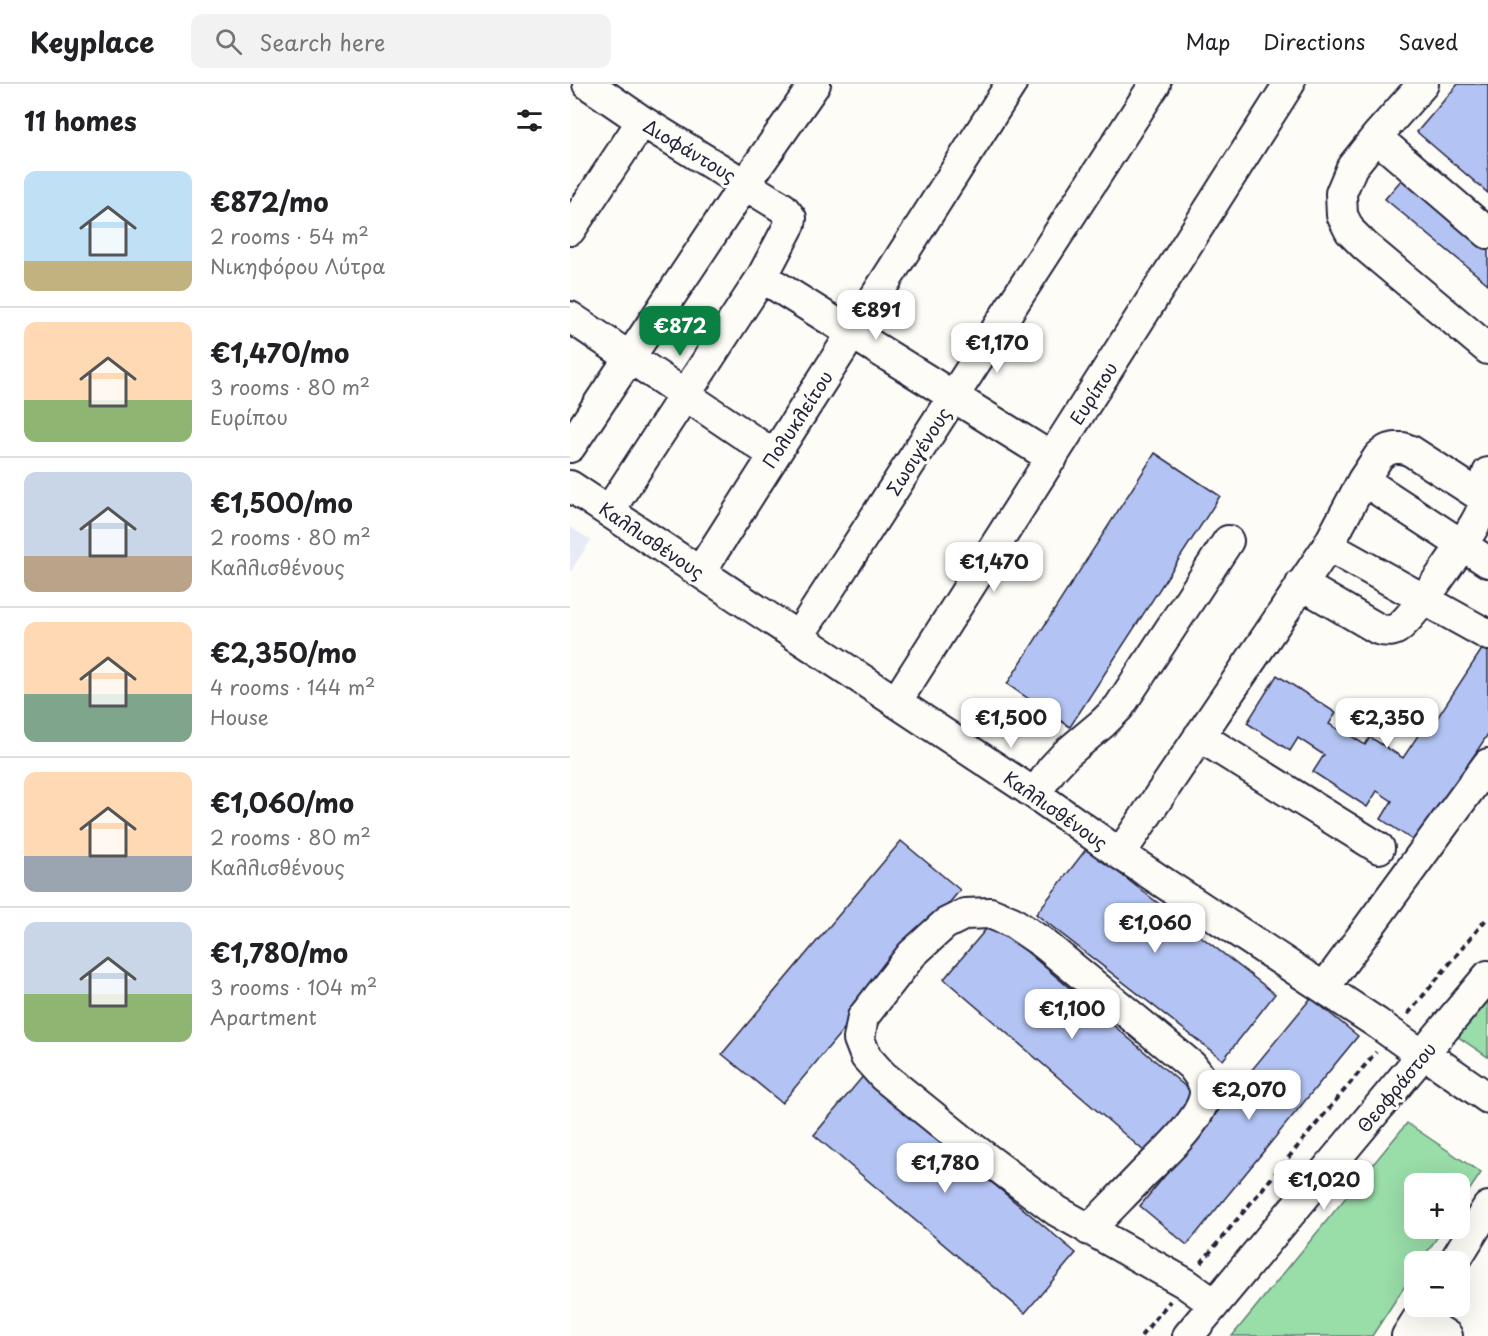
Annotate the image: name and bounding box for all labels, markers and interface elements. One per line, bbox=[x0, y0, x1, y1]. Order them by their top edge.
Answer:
search box bbox=[191, 14, 611, 68]
text: Keyplace bbox=[30, 20, 155, 63]
icon: search bbox=[212, 25, 245, 58]
text: Search here bbox=[260, 25, 385, 58]
text: Map bbox=[1185, 25, 1230, 57]
text: Directions bbox=[1263, 25, 1365, 57]
text: Saved bbox=[1398, 25, 1458, 57]
text: 11 homes bbox=[24, 101, 137, 140]
icon: filters bbox=[513, 104, 546, 137]
street label: Διοφάντους bbox=[639, 112, 741, 188]
text: €872/mo bbox=[210, 182, 329, 221]
icon: home bbox=[72, 195, 144, 267]
text: 2 rooms · 54 m² bbox=[210, 221, 369, 251]
text: Νικηφόρου Λύτρα bbox=[210, 251, 386, 281]
pin: €891 bbox=[840, 290, 912, 341]
text: €891 bbox=[851, 294, 901, 324]
pin: €872 bbox=[644, 306, 716, 357]
text: €872 bbox=[653, 310, 707, 340]
pin: €1,170 bbox=[948, 323, 1046, 374]
text: €1,170 bbox=[965, 327, 1029, 357]
text: €1,470/mo bbox=[210, 333, 349, 372]
icon: home bbox=[72, 346, 144, 418]
street label: Ευρίπου bbox=[1063, 356, 1123, 430]
street label: Πολυκλείτου bbox=[755, 365, 839, 473]
text: 3 rooms · 80 m² bbox=[210, 372, 370, 402]
text: Ευρίπου bbox=[210, 402, 288, 432]
street label: Σωσιγένους bbox=[879, 402, 957, 500]
text: €1,500/mo bbox=[210, 483, 353, 522]
street label: Καλλισθένους bbox=[594, 495, 710, 585]
icon: home bbox=[72, 496, 144, 568]
text: 2 rooms · 80 m² bbox=[210, 522, 371, 552]
pin: €1,470 bbox=[945, 542, 1043, 593]
text: €1,470 bbox=[959, 546, 1029, 576]
text: Καλλισθένους bbox=[210, 552, 345, 582]
text: €2,350/mo bbox=[210, 633, 356, 672]
icon: home bbox=[72, 646, 144, 718]
text: 4 rooms · 144 m² bbox=[210, 672, 375, 702]
pin: €1,500 bbox=[962, 698, 1060, 749]
pin: €2,350 bbox=[1338, 698, 1436, 749]
text: House bbox=[210, 702, 269, 732]
text: €1,500 bbox=[975, 702, 1047, 732]
text: €2,350 bbox=[1349, 702, 1425, 732]
street label: Καλλισθένους bbox=[999, 764, 1113, 856]
text: €1,060/mo bbox=[210, 783, 354, 822]
icon: home bbox=[72, 796, 144, 868]
text: 2 rooms · 80 m² bbox=[210, 822, 371, 852]
text: Καλλισθένους bbox=[210, 852, 345, 882]
pin: €1,060 bbox=[1106, 903, 1204, 954]
text: €1,060 bbox=[1118, 907, 1192, 937]
text: €1,780/mo bbox=[210, 933, 348, 972]
icon: home bbox=[72, 946, 144, 1018]
text: 3 rooms · 104 m² bbox=[210, 972, 377, 1002]
pin: €1,100 bbox=[1023, 989, 1121, 1040]
text: €1,100 bbox=[1039, 993, 1105, 1023]
text: Apartment bbox=[210, 1002, 317, 1032]
street label: Θεοφράστου bbox=[1350, 1036, 1442, 1138]
pin: €2,070 bbox=[1200, 1070, 1298, 1121]
text: €2,070 bbox=[1212, 1074, 1286, 1104]
pin: €1,780 bbox=[896, 1143, 994, 1194]
text: €1,780 bbox=[911, 1147, 979, 1177]
pin: €1,020 bbox=[1275, 1160, 1373, 1211]
text: €1,020 bbox=[1288, 1164, 1360, 1194]
map controls bbox=[1404, 1173, 1470, 1317]
button: + bbox=[1404, 1173, 1470, 1239]
button: − bbox=[1404, 1251, 1470, 1317]

